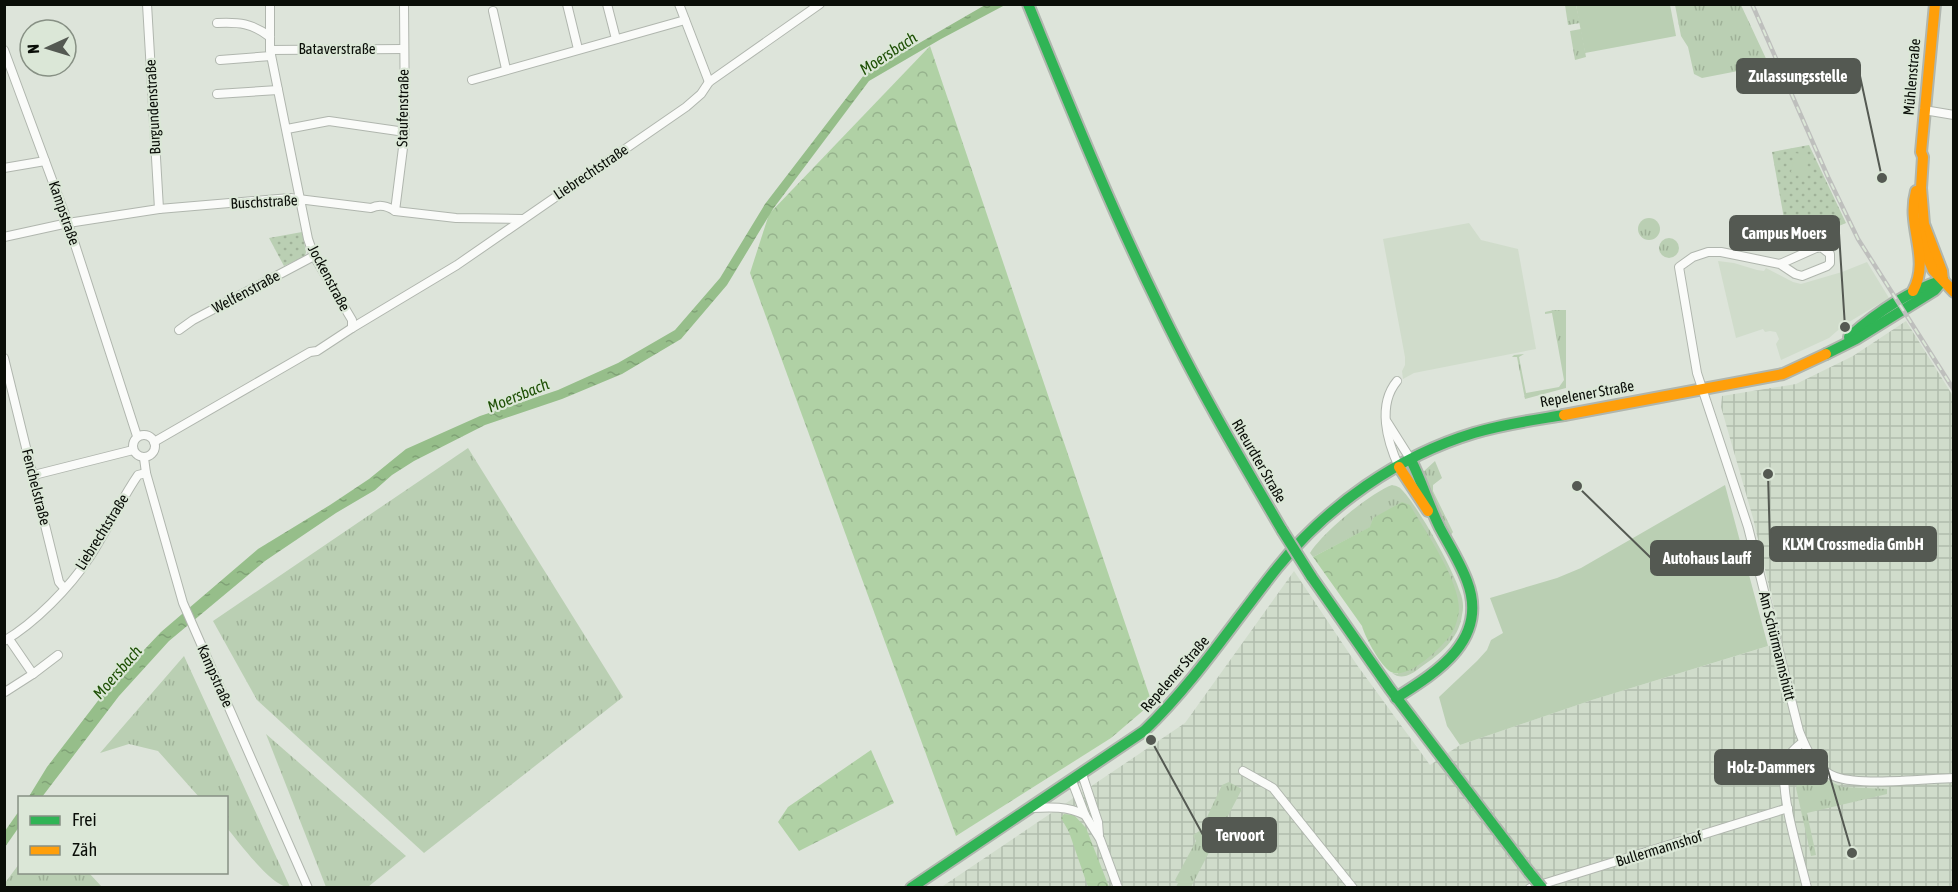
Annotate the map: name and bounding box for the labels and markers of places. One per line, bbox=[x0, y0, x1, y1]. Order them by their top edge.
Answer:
callout: Zulassungsstelle bbox=[1737, 59, 1860, 93]
callout: Campus Moers bbox=[1730, 216, 1839, 250]
callout: KLXM Crossmedia GmbH bbox=[1770, 527, 1936, 561]
callout: Autohaus Lauff bbox=[1651, 541, 1763, 575]
callout: Holz-Dammers bbox=[1715, 750, 1827, 784]
callout: Tervoort bbox=[1203, 818, 1276, 852]

